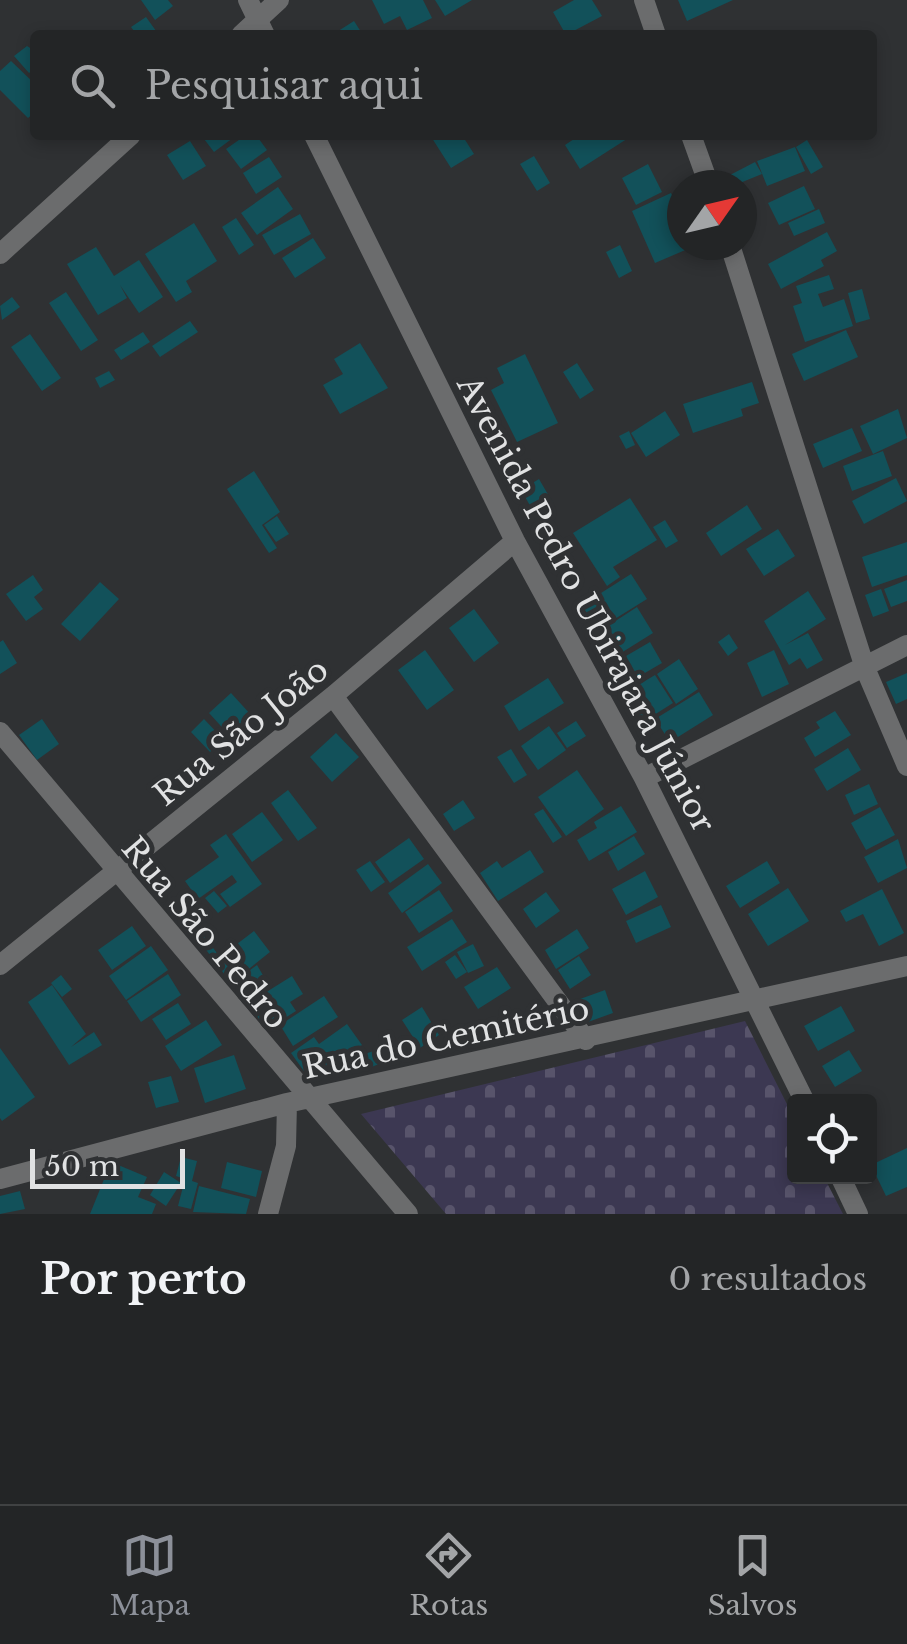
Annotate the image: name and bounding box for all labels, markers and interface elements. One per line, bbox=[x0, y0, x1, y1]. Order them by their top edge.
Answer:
search box bbox=[30, 30, 877, 140]
icon: search bbox=[65, 58, 120, 113]
text: Pesquisar aqui bbox=[145, 62, 423, 109]
north arrow bbox=[667, 170, 757, 260]
street label: Avenida Pedro Ubirajara Júnior bbox=[448, 368, 724, 840]
street label: Rua São João bbox=[146, 649, 336, 815]
street label: Rua São Pedro bbox=[113, 829, 297, 1037]
street label: Rua do Cemitério bbox=[299, 988, 593, 1088]
map controls bbox=[787, 1094, 877, 1184]
button: locate bbox=[787, 1094, 877, 1184]
scale bar bbox=[30, 1144, 185, 1188]
text: 50 m bbox=[45, 1149, 119, 1184]
text: Por perto bbox=[40, 1253, 247, 1305]
text: 0 resultados bbox=[668, 1259, 867, 1299]
tab: Mapa bbox=[110, 1528, 190, 1623]
tab: Rotas bbox=[409, 1528, 488, 1623]
tab: Salvos bbox=[707, 1528, 797, 1623]

